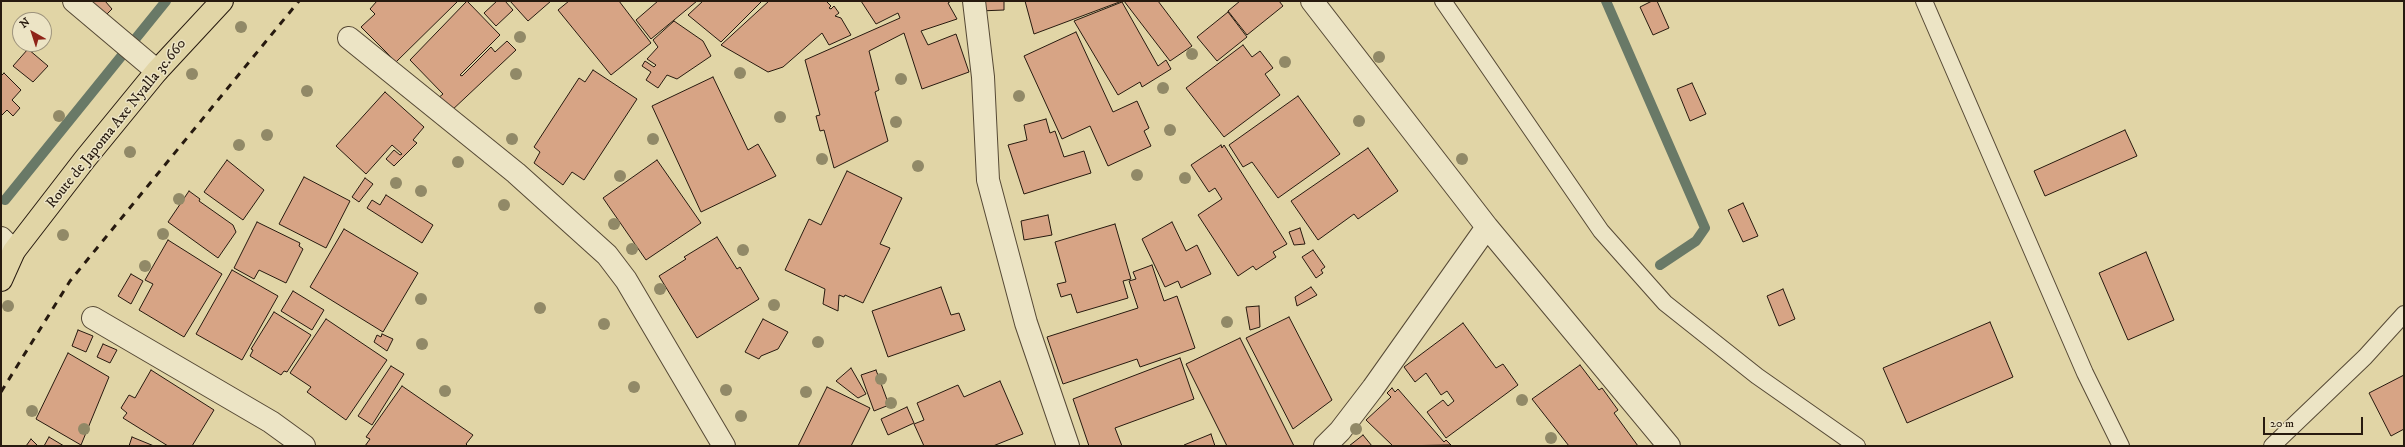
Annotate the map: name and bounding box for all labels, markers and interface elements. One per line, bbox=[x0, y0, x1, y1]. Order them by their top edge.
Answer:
north arrow bbox=[12, 12, 52, 52]
text: N bbox=[17, 15, 33, 32]
street label: Route de Japoma Axe Nyalla 3c.660 bbox=[43, 36, 191, 212]
scale bar bbox=[2265, 409, 2365, 435]
text: 20 m bbox=[2270, 416, 2294, 431]

